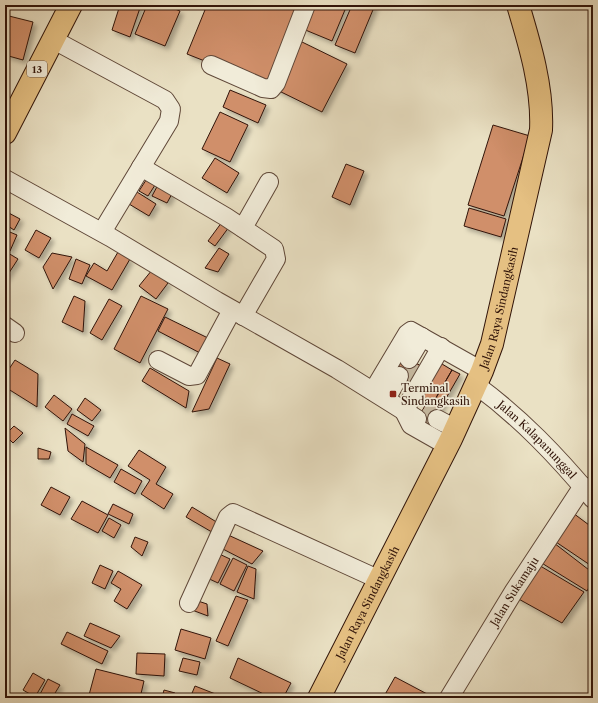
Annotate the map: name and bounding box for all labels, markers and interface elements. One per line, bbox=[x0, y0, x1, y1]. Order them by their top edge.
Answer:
road number: 13 bbox=[27, 61, 47, 77]
street label: Jalan Raya Sindangkasih bbox=[476, 245, 521, 373]
place label: Terminal Sindangkasih bbox=[401, 381, 470, 408]
marker: Terminal Sindangkasih bbox=[388, 389, 398, 399]
street label: Jalan Kalapanunggal bbox=[493, 396, 580, 482]
street label: Jalan Raya Sindangkasih bbox=[332, 543, 402, 664]
street label: Jalan Sukamaju bbox=[486, 554, 542, 631]

